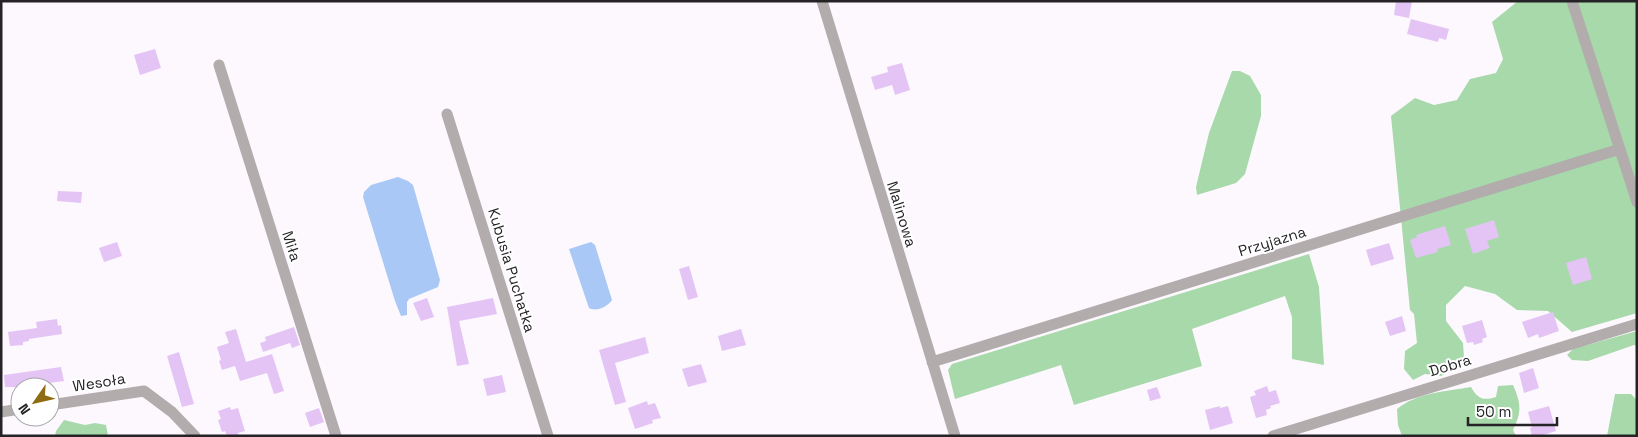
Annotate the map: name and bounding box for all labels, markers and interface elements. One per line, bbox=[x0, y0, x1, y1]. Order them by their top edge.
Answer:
street label: Malinowa bbox=[883, 179, 921, 250]
street label: Kubusia Puchatka bbox=[484, 206, 540, 335]
street label: Przyjazna bbox=[1236, 222, 1308, 260]
street label: Miła bbox=[278, 228, 306, 264]
street label: Dobra bbox=[1427, 350, 1474, 380]
street label: Wesoła bbox=[71, 368, 127, 396]
north arrow bbox=[10, 377, 60, 427]
scale bar bbox=[1468, 394, 1557, 426]
text: N bbox=[14, 400, 34, 418]
text: 50 m bbox=[1476, 402, 1511, 421]

